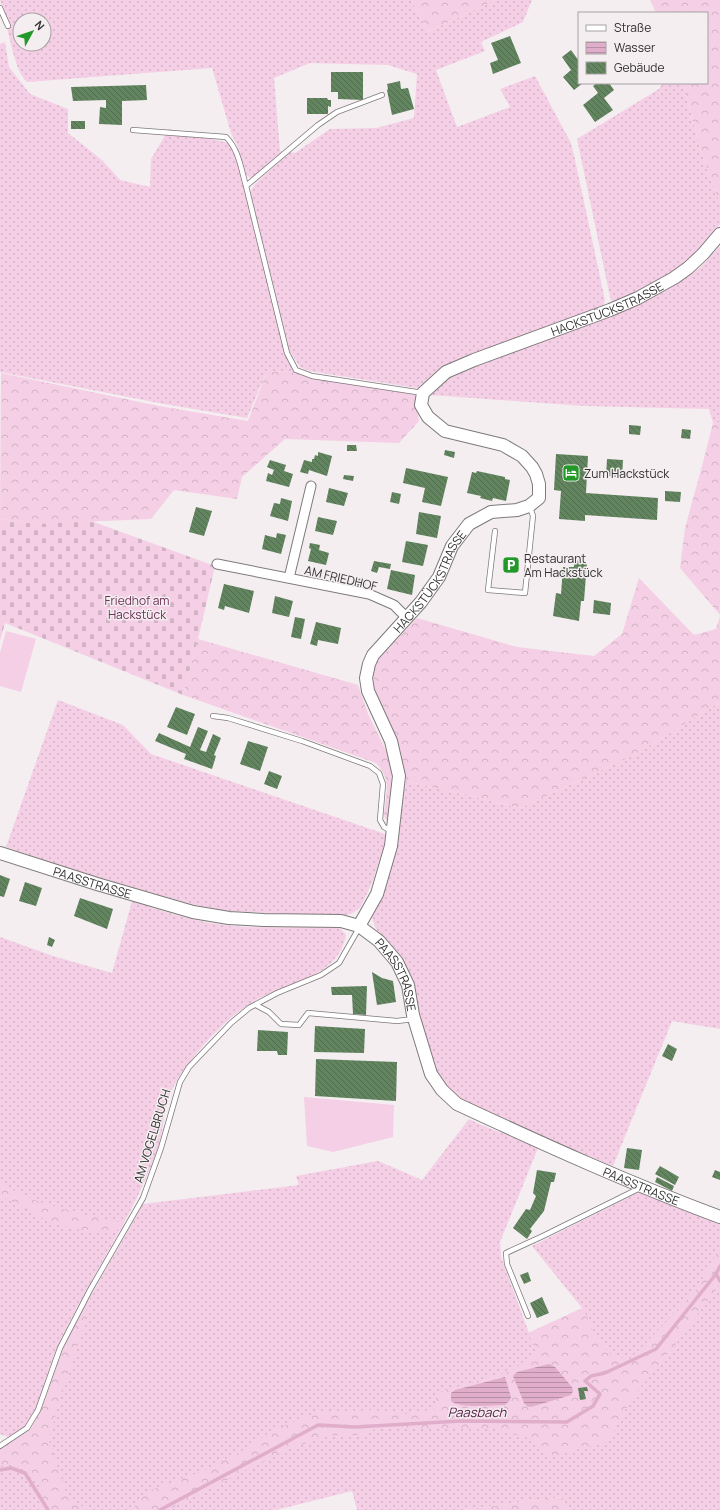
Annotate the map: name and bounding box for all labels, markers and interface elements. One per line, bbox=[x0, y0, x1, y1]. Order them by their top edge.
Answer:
north arrow bbox=[12, 12, 52, 52]
legend bbox=[578, 12, 708, 84]
text: N bbox=[32, 17, 48, 33]
text: Straße bbox=[614, 19, 651, 36]
text: Wasser bbox=[614, 39, 656, 56]
text: Gebäude bbox=[614, 59, 665, 76]
street label: HACKSTÜCKSTRASSE bbox=[548, 277, 666, 340]
hotel icon: Zum Hackstück bbox=[561, 463, 581, 483]
place label: Zum Hackstück bbox=[584, 465, 670, 482]
street label: HACKSTÜCKSTRASSE bbox=[389, 526, 470, 636]
place label: Restaurant Am Hackstück bbox=[524, 550, 603, 581]
parking icon: Restaurant Am Hackstück bbox=[501, 555, 521, 575]
street label: AM FRIEDHOF bbox=[303, 561, 379, 595]
park label: Friedhof am Hackstück bbox=[104, 592, 170, 623]
street label: PAASSTRASSE bbox=[51, 862, 134, 902]
street label: PAASSTRASSE bbox=[372, 934, 421, 1012]
street label: AM VOGELBRUCH bbox=[130, 1087, 174, 1185]
street label: PAASSTRASSE bbox=[601, 1162, 682, 1209]
water label: Paasbach bbox=[448, 1403, 508, 1421]

